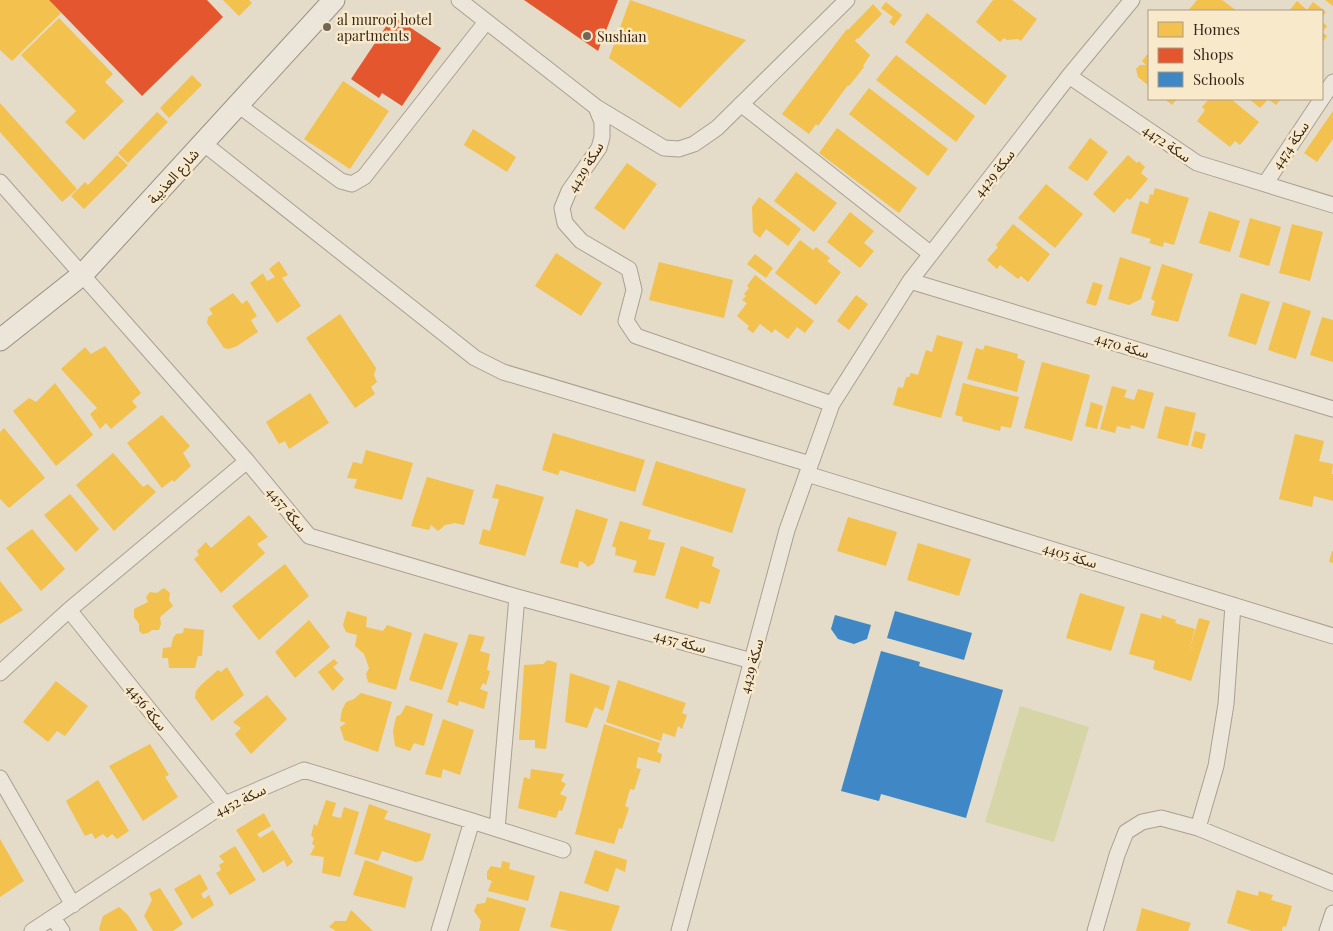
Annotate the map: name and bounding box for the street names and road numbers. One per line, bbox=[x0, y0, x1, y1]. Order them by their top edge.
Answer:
street label: سكة 4474 bbox=[1267, 117, 1313, 173]
street label: سكة 4472 bbox=[1139, 120, 1195, 166]
street label: سكة 4429 bbox=[562, 138, 608, 196]
street label: شارع العذيبة bbox=[143, 144, 204, 209]
street label: سكة 4429 bbox=[969, 145, 1019, 201]
street label: سكة 4470 bbox=[1092, 328, 1152, 362]
street label: سكة 4457 bbox=[262, 482, 312, 536]
street label: سكة 4405 bbox=[1040, 538, 1100, 572]
street label: سكة 4457 bbox=[652, 625, 708, 657]
street label: سكة 4429 bbox=[735, 636, 767, 696]
street label: سكة 4456 bbox=[122, 680, 172, 734]
street label: سكة 4452 bbox=[211, 779, 269, 821]

